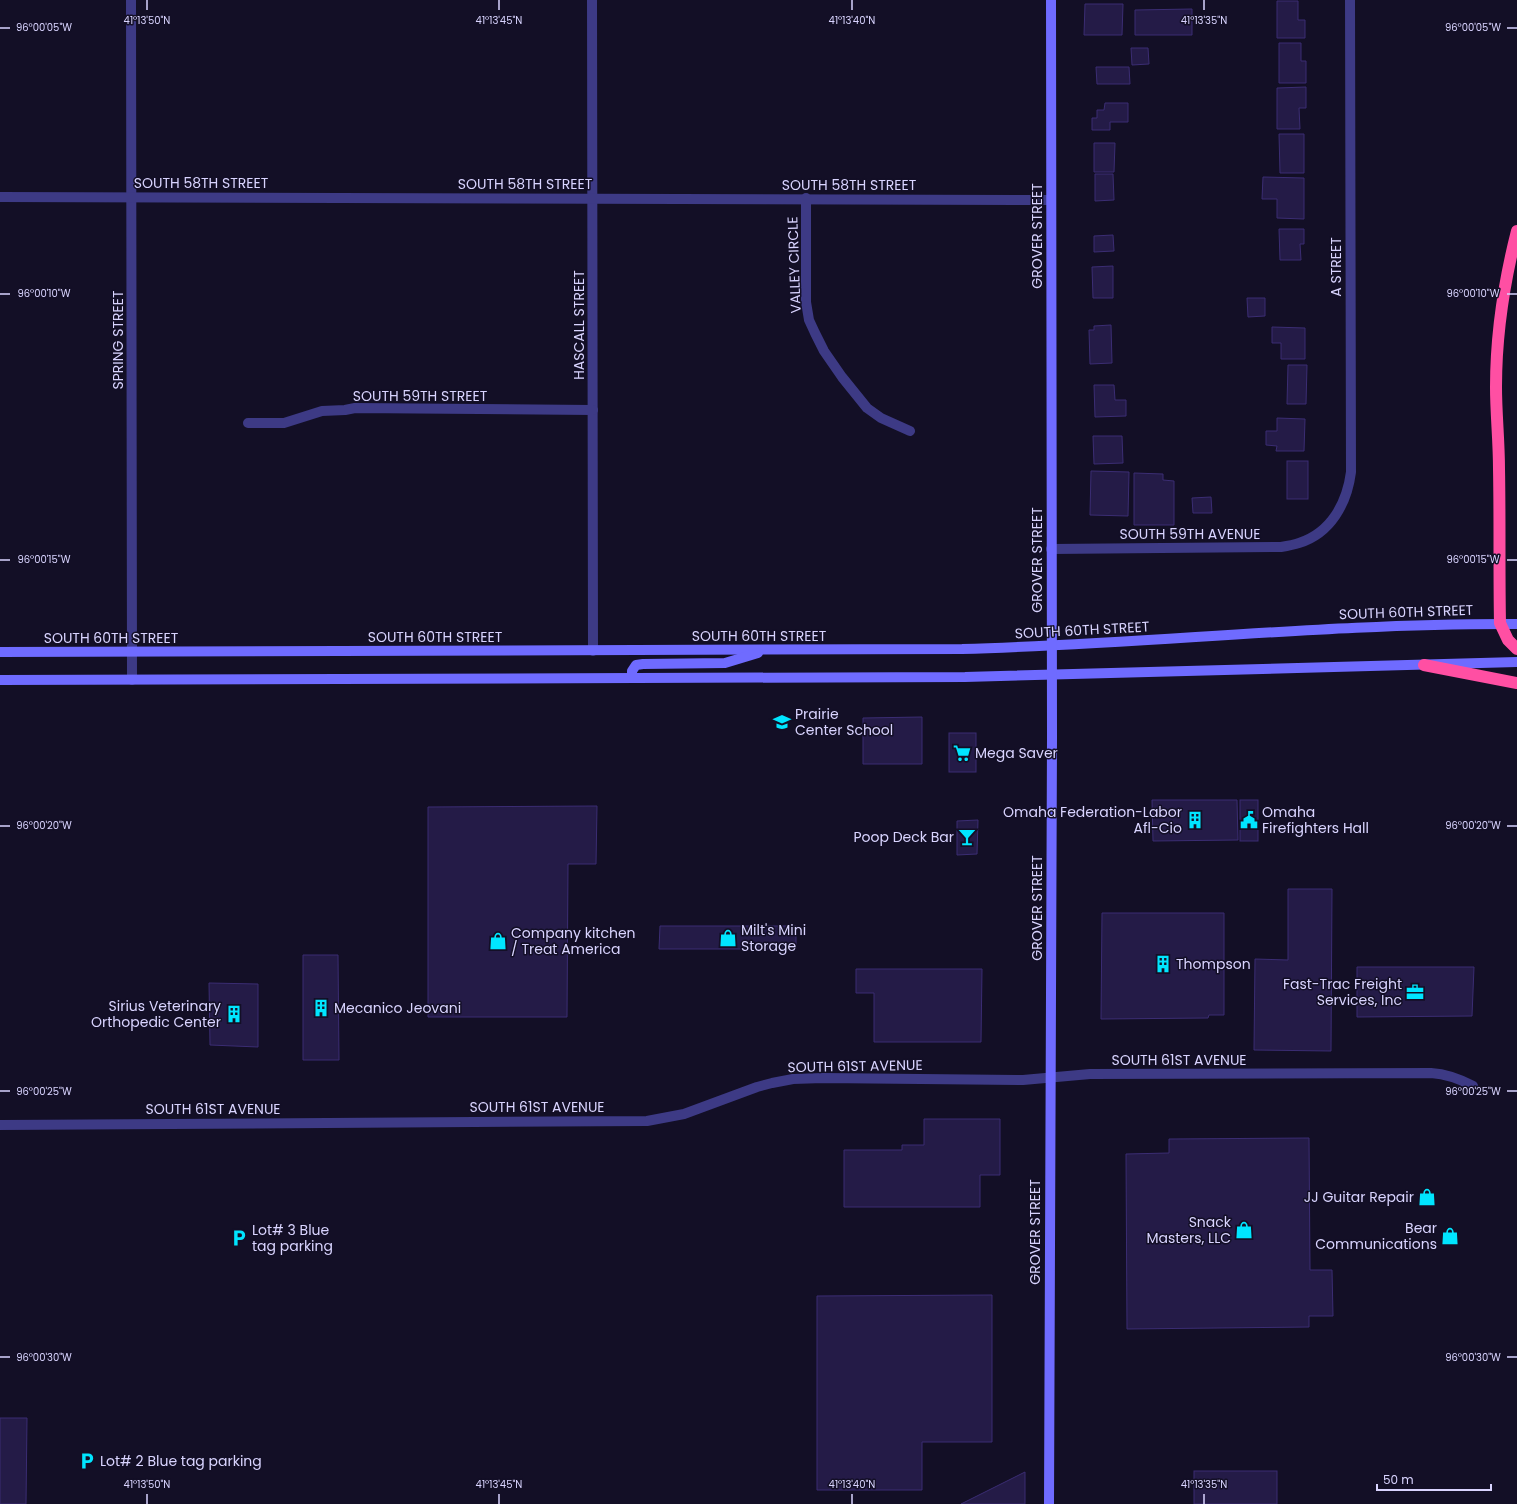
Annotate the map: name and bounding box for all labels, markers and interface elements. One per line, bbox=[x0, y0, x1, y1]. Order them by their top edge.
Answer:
text: 41°13'50"N bbox=[124, 13, 170, 28]
text: 41°13'45"N bbox=[476, 13, 522, 28]
text: 41°13'40"N bbox=[829, 13, 875, 28]
text: 41°13'35"N bbox=[1181, 13, 1227, 28]
text: 96°00'05"W bbox=[16, 20, 72, 35]
text: 96°00'05"W bbox=[1445, 20, 1501, 35]
street label: SOUTH 58TH STREET bbox=[134, 173, 269, 193]
street label: SOUTH 58TH STREET bbox=[458, 174, 593, 194]
street label: SOUTH 58TH STREET bbox=[782, 175, 917, 195]
street label: GROVER STREET bbox=[1027, 183, 1047, 289]
street label: VALLEY CIRCLE bbox=[782, 216, 806, 314]
street label: A STREET bbox=[1326, 237, 1346, 297]
street label: HASCALL STREET bbox=[569, 270, 589, 380]
text: 96°00'10"W bbox=[17, 286, 71, 301]
text: 96°00'10"W bbox=[1446, 286, 1500, 301]
street label: SPRING STREET bbox=[108, 290, 128, 390]
street label: SOUTH 59TH STREET bbox=[353, 386, 488, 406]
street label: GROVER STREET bbox=[1027, 507, 1047, 613]
street label: SOUTH 59TH AVENUE bbox=[1120, 524, 1260, 544]
text: 96°00'15"W bbox=[17, 552, 71, 567]
text: 96°00'15"W bbox=[1446, 552, 1500, 567]
street label: SOUTH 60TH STREET bbox=[1338, 600, 1474, 624]
street label: SOUTH 60TH STREET bbox=[1014, 616, 1150, 644]
street label: SOUTH 60TH STREET bbox=[692, 626, 827, 646]
street label: SOUTH 60TH STREET bbox=[368, 627, 503, 647]
street label: SOUTH 60TH STREET bbox=[44, 628, 179, 648]
place label: Prairie Center School bbox=[795, 704, 893, 740]
school or university icon: Prairie Center School bbox=[772, 712, 792, 732]
supermarket icon: Mega Saver bbox=[952, 743, 972, 763]
place label: Mega Saver bbox=[975, 743, 1058, 763]
place label: Omaha Federation-Labor Afl-Cio bbox=[1003, 802, 1182, 838]
place label: Omaha Firefighters Hall bbox=[1262, 802, 1369, 838]
building icon: Omaha Federation-Labor Afl-Cio bbox=[1185, 810, 1205, 830]
public building icon: Omaha Firefighters Hall bbox=[1239, 810, 1259, 830]
text: 96°00'20"W bbox=[16, 818, 72, 833]
text: 96°00'20"W bbox=[1445, 818, 1501, 833]
place label: Poop Deck Bar bbox=[853, 827, 954, 847]
bar icon: Poop Deck Bar bbox=[957, 827, 977, 847]
street label: GROVER STREET bbox=[1027, 855, 1047, 961]
place label: Milt's Mini Storage bbox=[741, 920, 806, 956]
place label: Company kitchen / Treat America bbox=[511, 923, 636, 959]
shop icon: Milt's Mini Storage bbox=[718, 928, 738, 948]
shop icon: Company kitchen / Treat America bbox=[488, 931, 508, 951]
building icon: Thompson bbox=[1153, 954, 1173, 974]
place label: Thompson bbox=[1176, 954, 1251, 974]
place label: Fast-Trac Freight Services, Inc bbox=[1283, 974, 1402, 1010]
office icon: Fast-Trac Freight Services, Inc bbox=[1405, 982, 1425, 1002]
place label: Sirius Veterinary Orthopedic Center bbox=[91, 996, 221, 1032]
building icon: Mecanico Jeovani bbox=[311, 998, 331, 1018]
place label: Mecanico Jeovani bbox=[334, 998, 461, 1018]
building icon: Sirius Veterinary Orthopedic Center bbox=[224, 1004, 244, 1024]
street label: SOUTH 61ST AVENUE bbox=[1111, 1050, 1247, 1070]
street label: SOUTH 61ST AVENUE bbox=[787, 1055, 923, 1077]
text: 96°00'25"W bbox=[16, 1084, 72, 1099]
text: 96°00'25"W bbox=[1445, 1084, 1501, 1099]
street label: SOUTH 61ST AVENUE bbox=[469, 1097, 605, 1117]
street label: SOUTH 61ST AVENUE bbox=[145, 1099, 281, 1119]
street label: GROVER STREET bbox=[1025, 1179, 1045, 1285]
place label: JJ Guitar Repair bbox=[1304, 1187, 1414, 1207]
shop icon: JJ Guitar Repair bbox=[1417, 1187, 1437, 1207]
place label: Snack Masters, LLC bbox=[1146, 1212, 1232, 1248]
place label: Bear Communications bbox=[1315, 1218, 1437, 1254]
place label: Lot# 3 Blue tag parking bbox=[252, 1220, 333, 1256]
shop icon: Snack Masters, LLC bbox=[1234, 1220, 1254, 1240]
shop icon: Bear Communications bbox=[1440, 1226, 1460, 1246]
parking icon: Lot# 3 Blue tag parking bbox=[229, 1228, 249, 1248]
text: 96°00'30"W bbox=[16, 1350, 72, 1365]
text: 96°00'30"W bbox=[1445, 1350, 1501, 1365]
parking icon: Lot# 2 Blue tag parking bbox=[77, 1451, 97, 1471]
place label: Lot# 2 Blue tag parking bbox=[100, 1451, 262, 1471]
scale bar bbox=[1377, 1466, 1491, 1492]
text: 50 m bbox=[1383, 1471, 1414, 1488]
text: 41°13'50"N bbox=[124, 1477, 170, 1492]
text: 41°13'45"N bbox=[476, 1477, 522, 1492]
text: 41°13'40"N bbox=[829, 1477, 875, 1492]
text: 41°13'35"N bbox=[1181, 1477, 1227, 1492]

